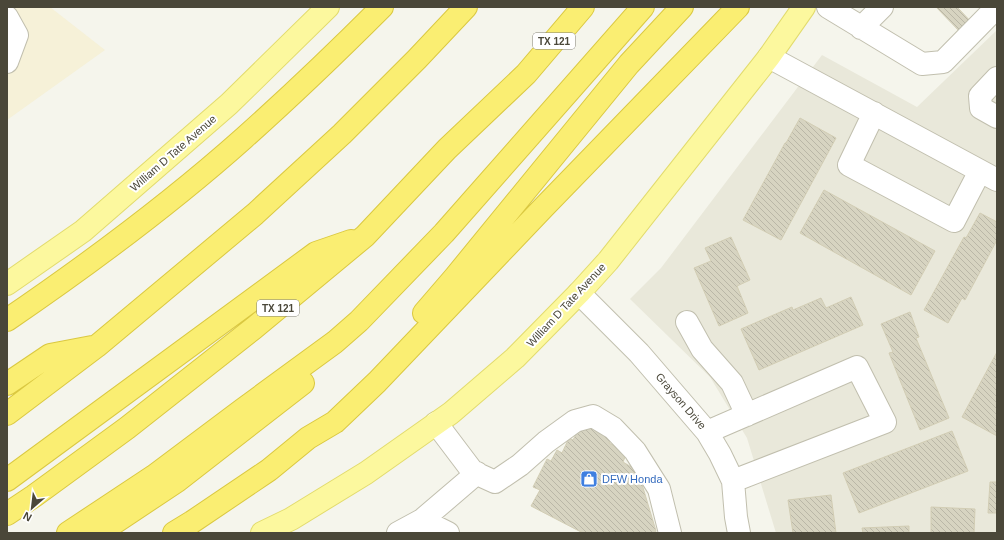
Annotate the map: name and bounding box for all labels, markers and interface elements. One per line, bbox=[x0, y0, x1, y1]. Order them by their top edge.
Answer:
road number: TX 121 bbox=[533, 33, 575, 49]
street label: William D Tate Avenue bbox=[128, 113, 218, 193]
street label: William D Tate Avenue bbox=[524, 261, 608, 349]
road number: TX 121 bbox=[257, 300, 299, 316]
street label: Grayson Drive bbox=[653, 371, 709, 431]
shop icon: DFW Honda bbox=[579, 469, 599, 489]
place label: DFW Honda bbox=[602, 473, 663, 485]
north arrow bbox=[12, 488, 52, 528]
text: N bbox=[21, 510, 34, 524]

